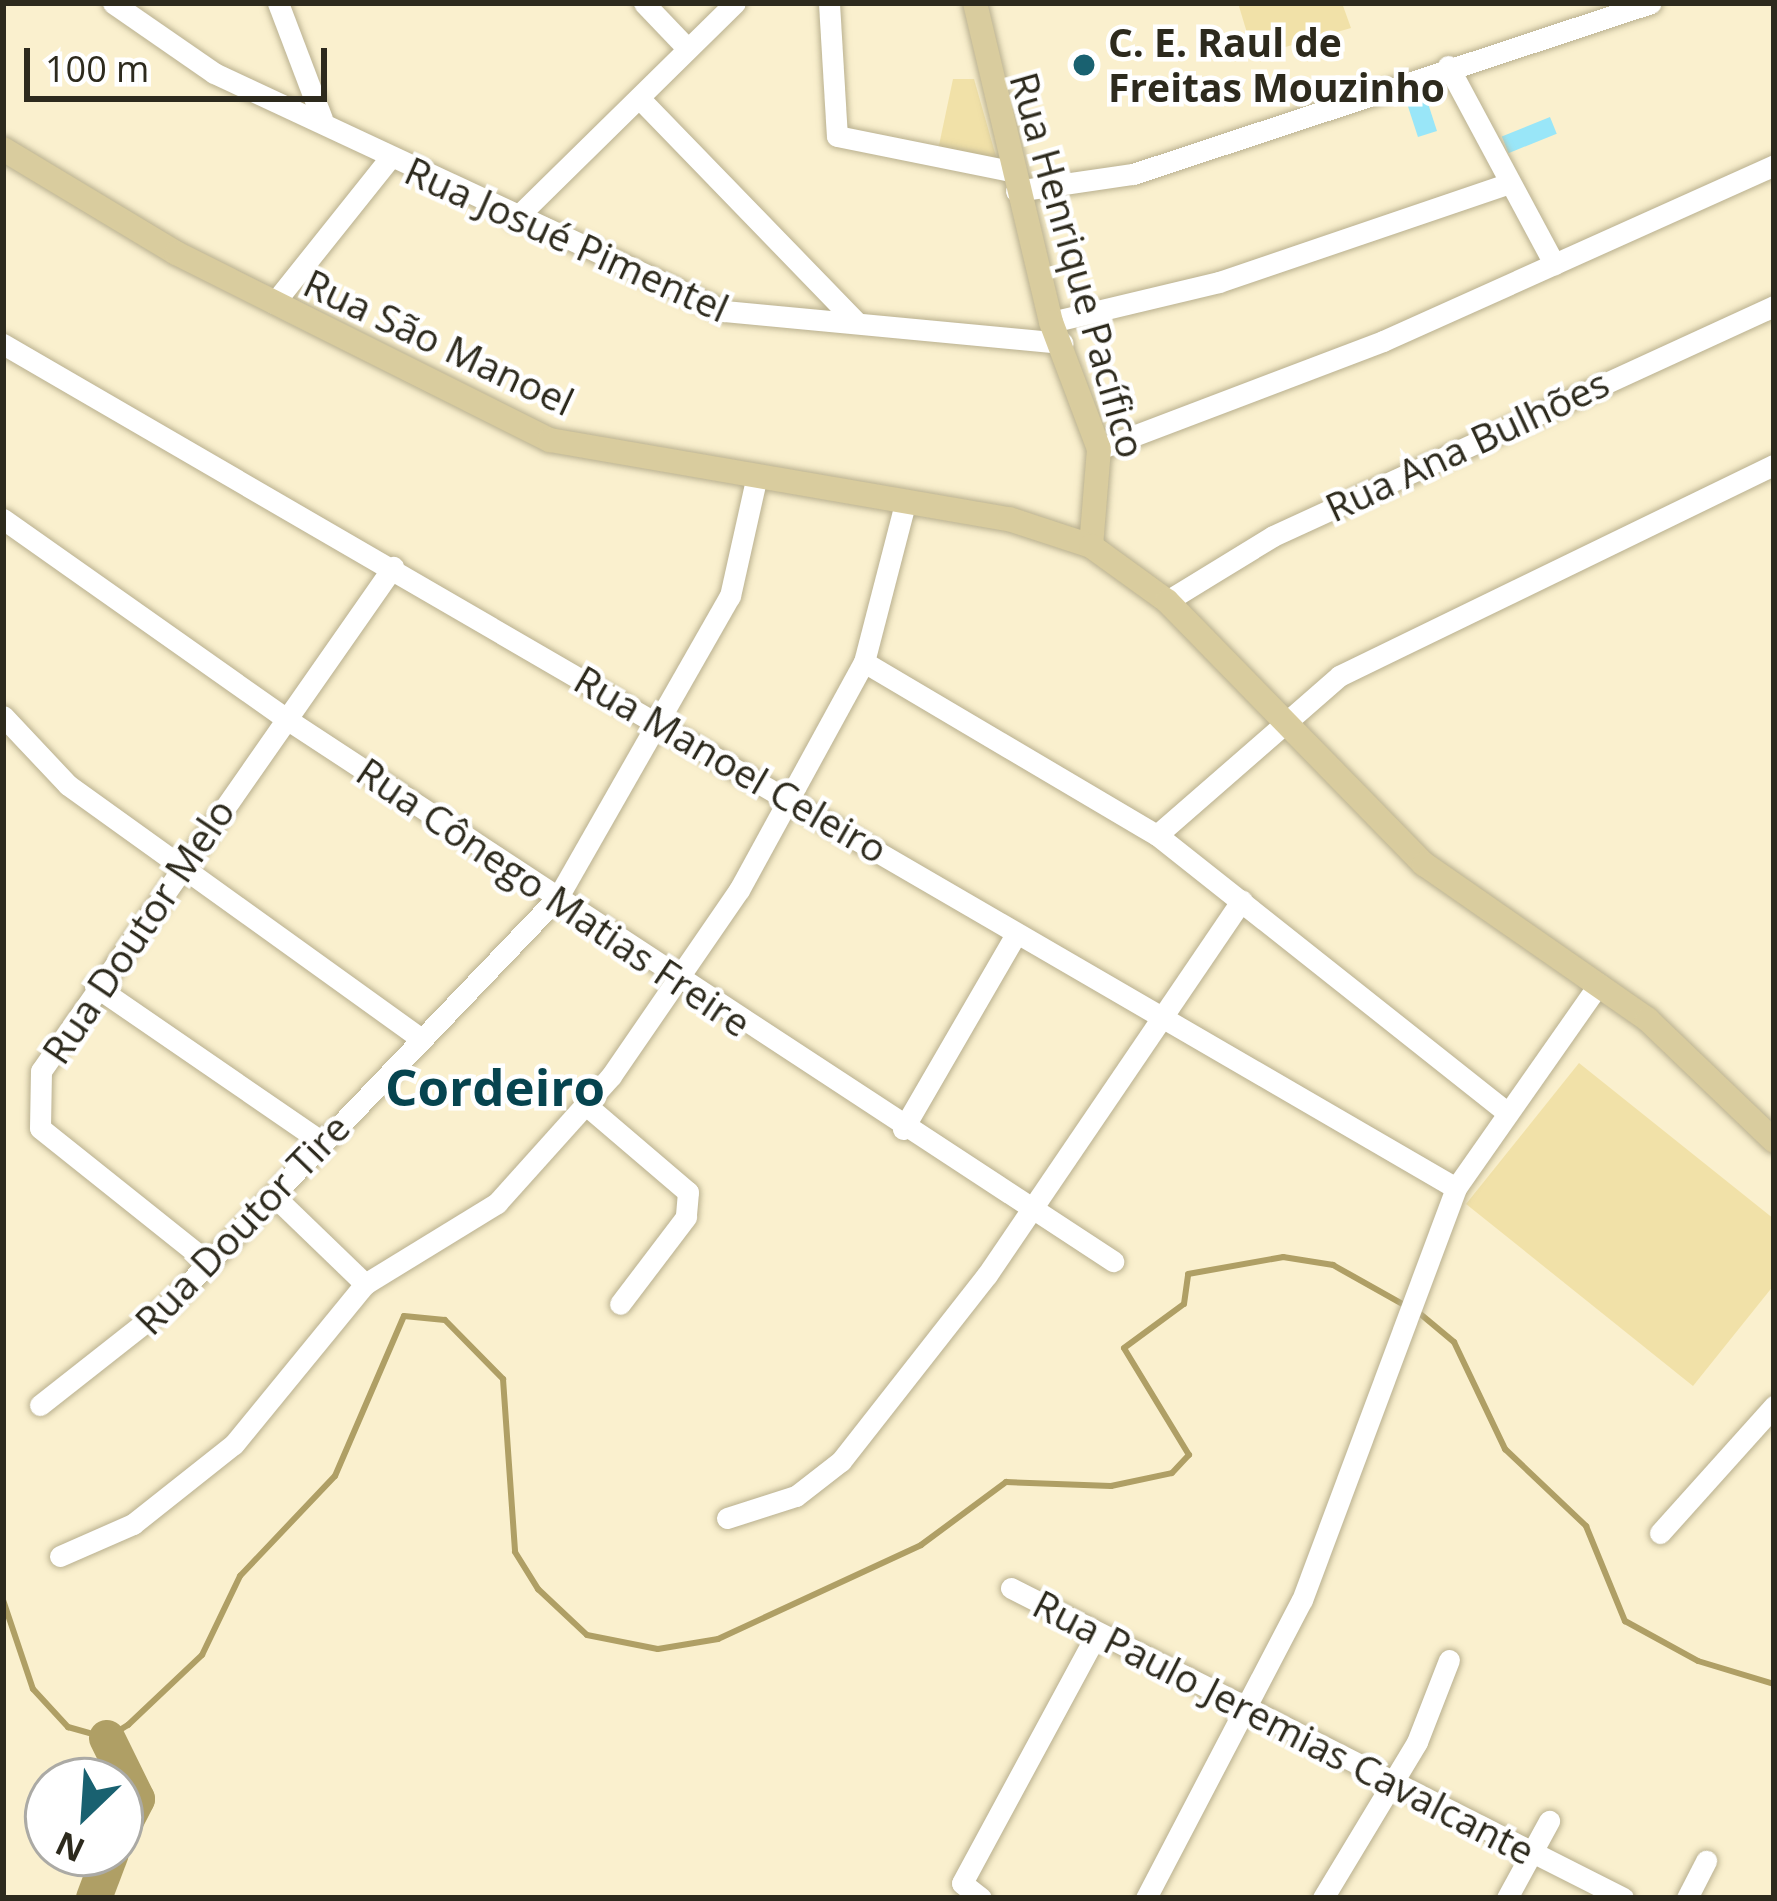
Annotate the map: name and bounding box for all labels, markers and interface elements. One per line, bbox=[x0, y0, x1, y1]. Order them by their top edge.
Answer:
place label: C. E. Raul de Freitas Mouzinho bbox=[1108, 20, 1445, 111]
scale bar bbox=[30, 24, 333, 98]
text: 100 m bbox=[45, 44, 149, 93]
marker: C. E. Raul de Freitas Mouzinho bbox=[1071, 52, 1097, 78]
street label: Rua Henrique Pacífico bbox=[1001, 67, 1155, 463]
street label: Rua Josué Pimentel bbox=[398, 147, 736, 331]
street label: Rua São Manoel bbox=[297, 259, 581, 425]
street label: Rua Ana Bulhões bbox=[1318, 359, 1616, 531]
street label: Rua Manoel Celeiro bbox=[566, 655, 896, 873]
street label: Rua Cônego Matias Freire bbox=[348, 748, 760, 1046]
street label: Rua Doutor Melo bbox=[32, 790, 244, 1072]
district label: Cordeiro bbox=[385, 1055, 605, 1117]
street label: Rua Doutor Tire bbox=[125, 1104, 359, 1344]
street label: Rua Paulo Jeremias Cavalcante bbox=[1026, 1580, 1542, 1874]
north arrow bbox=[24, 1757, 144, 1877]
text: N bbox=[48, 1821, 92, 1873]

